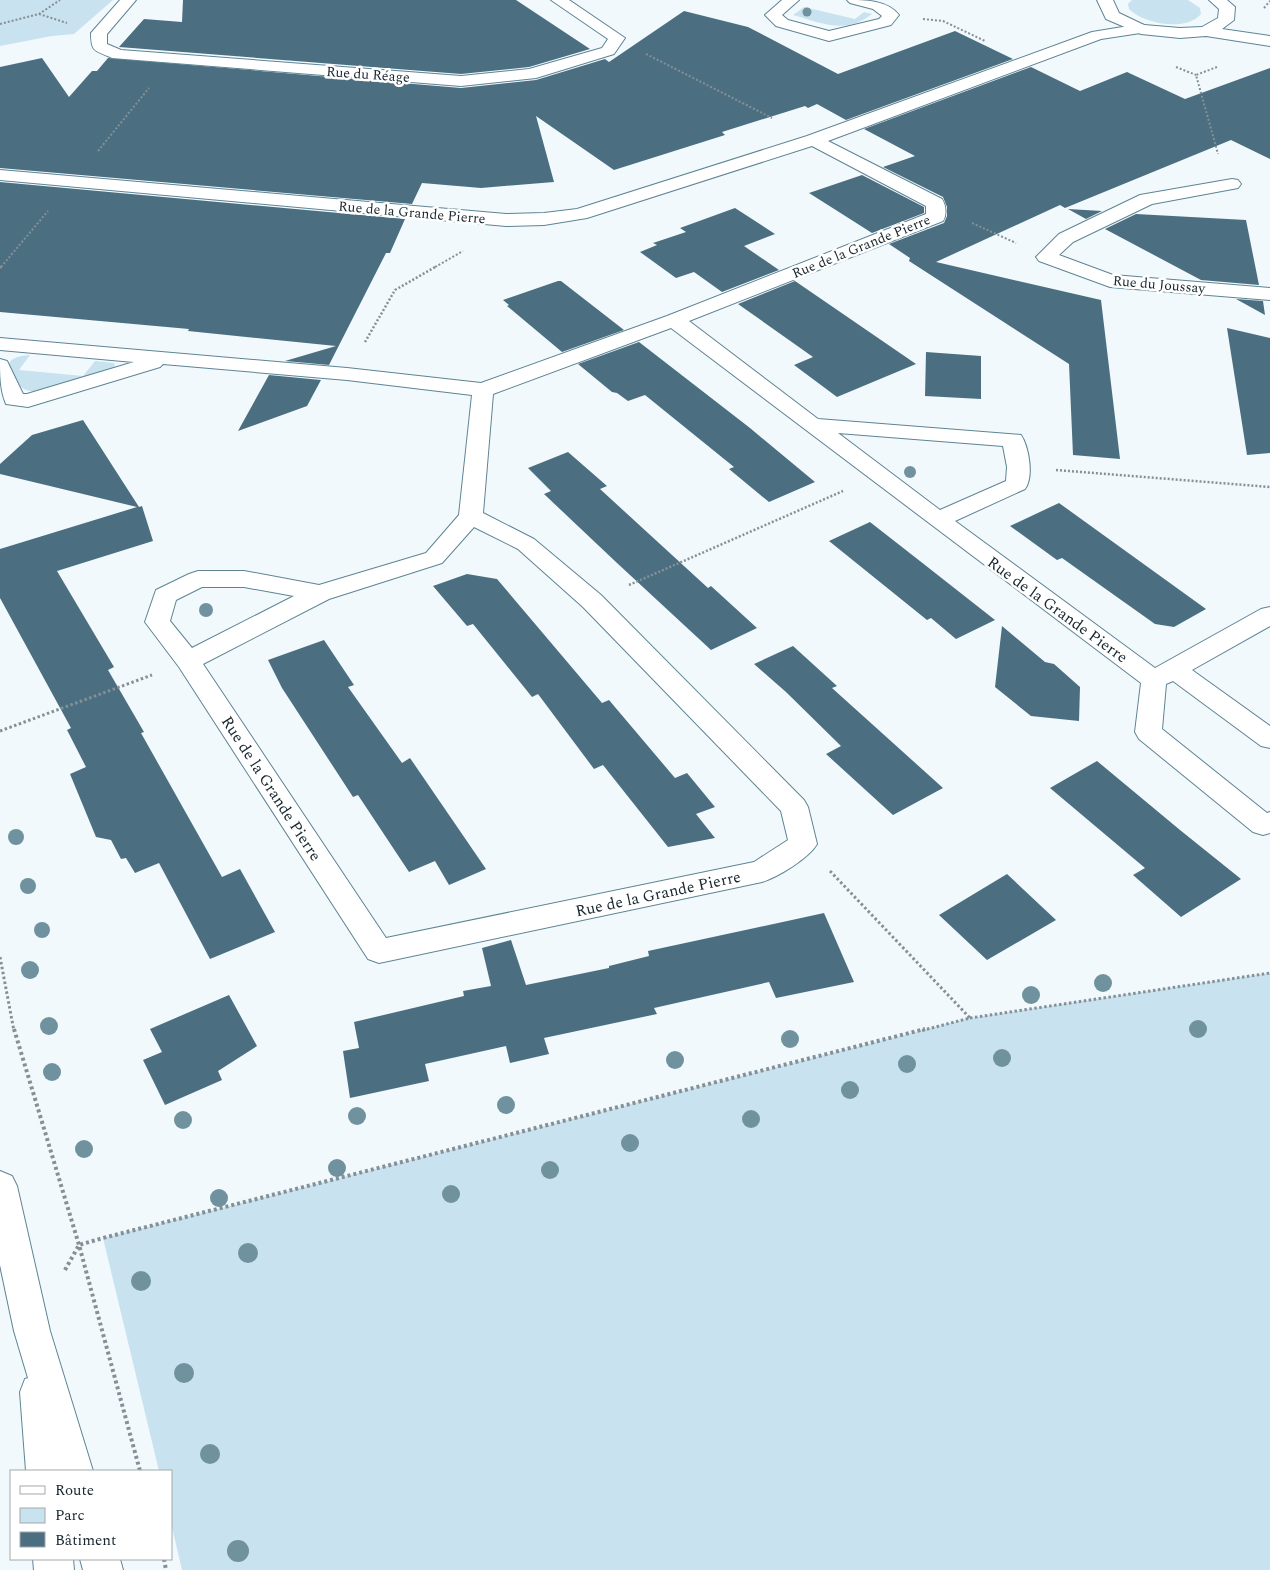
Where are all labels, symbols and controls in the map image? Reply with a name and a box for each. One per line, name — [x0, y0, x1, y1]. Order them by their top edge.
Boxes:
street label: Rue du Réage — [325, 61, 411, 88]
street label: Rue de la Grande Pierre — [338, 196, 487, 229]
street label: Rue de la Grande Pierre — [789, 209, 934, 284]
street label: Rue du Joussay — [1112, 270, 1207, 299]
street label: Rue de la Grande Pierre — [982, 551, 1133, 669]
street label: Rue de la Grande Pierre — [215, 711, 327, 866]
street label: Rue de la Grande Pierre — [573, 865, 743, 923]
legend — [10, 1470, 172, 1560]
text: Route — [55, 1479, 94, 1502]
text: Parc — [55, 1504, 85, 1527]
text: Bâtiment — [55, 1529, 116, 1552]

